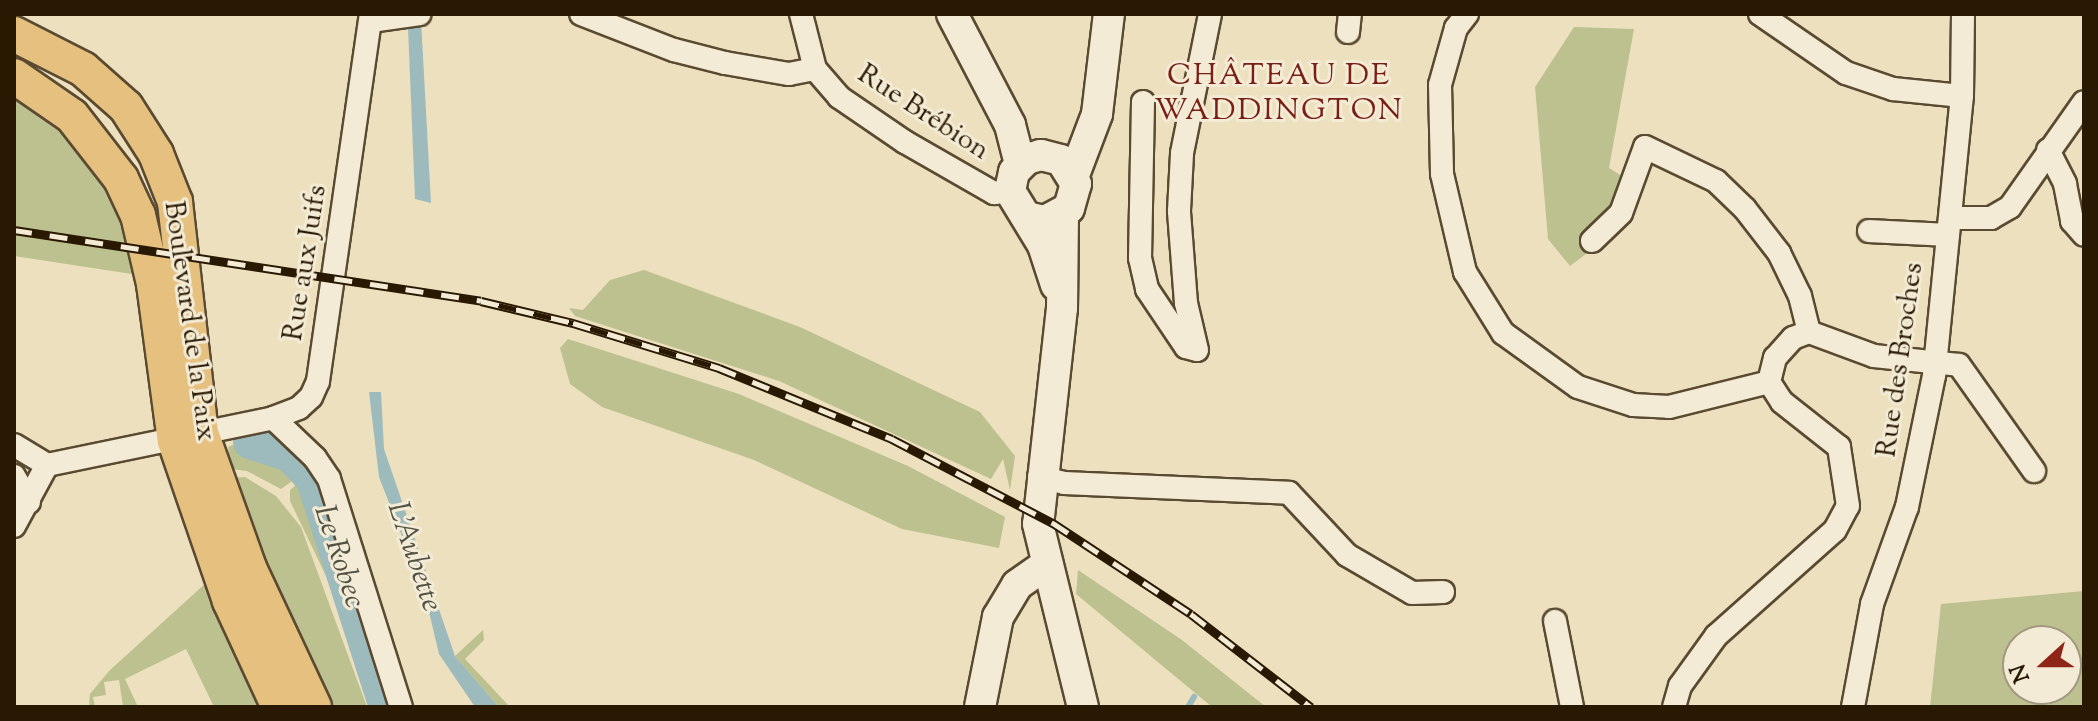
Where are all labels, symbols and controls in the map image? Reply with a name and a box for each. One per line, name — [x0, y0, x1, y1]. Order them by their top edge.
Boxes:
street label: Rue Brébion — [851, 58, 995, 168]
district label: CHÂTEAU DE WADDINGTON — [1154, 59, 1404, 130]
street label: Rue aux Juifs — [277, 183, 335, 343]
street label: Boulevard de la Paix — [156, 199, 222, 443]
street label: Rue des Broches — [1871, 261, 1931, 459]
water label: L'Aubette — [378, 498, 448, 616]
water label: Le Robec — [304, 501, 372, 613]
north arrow — [2002, 625, 2082, 705]
text: N — [2003, 659, 2040, 687]

